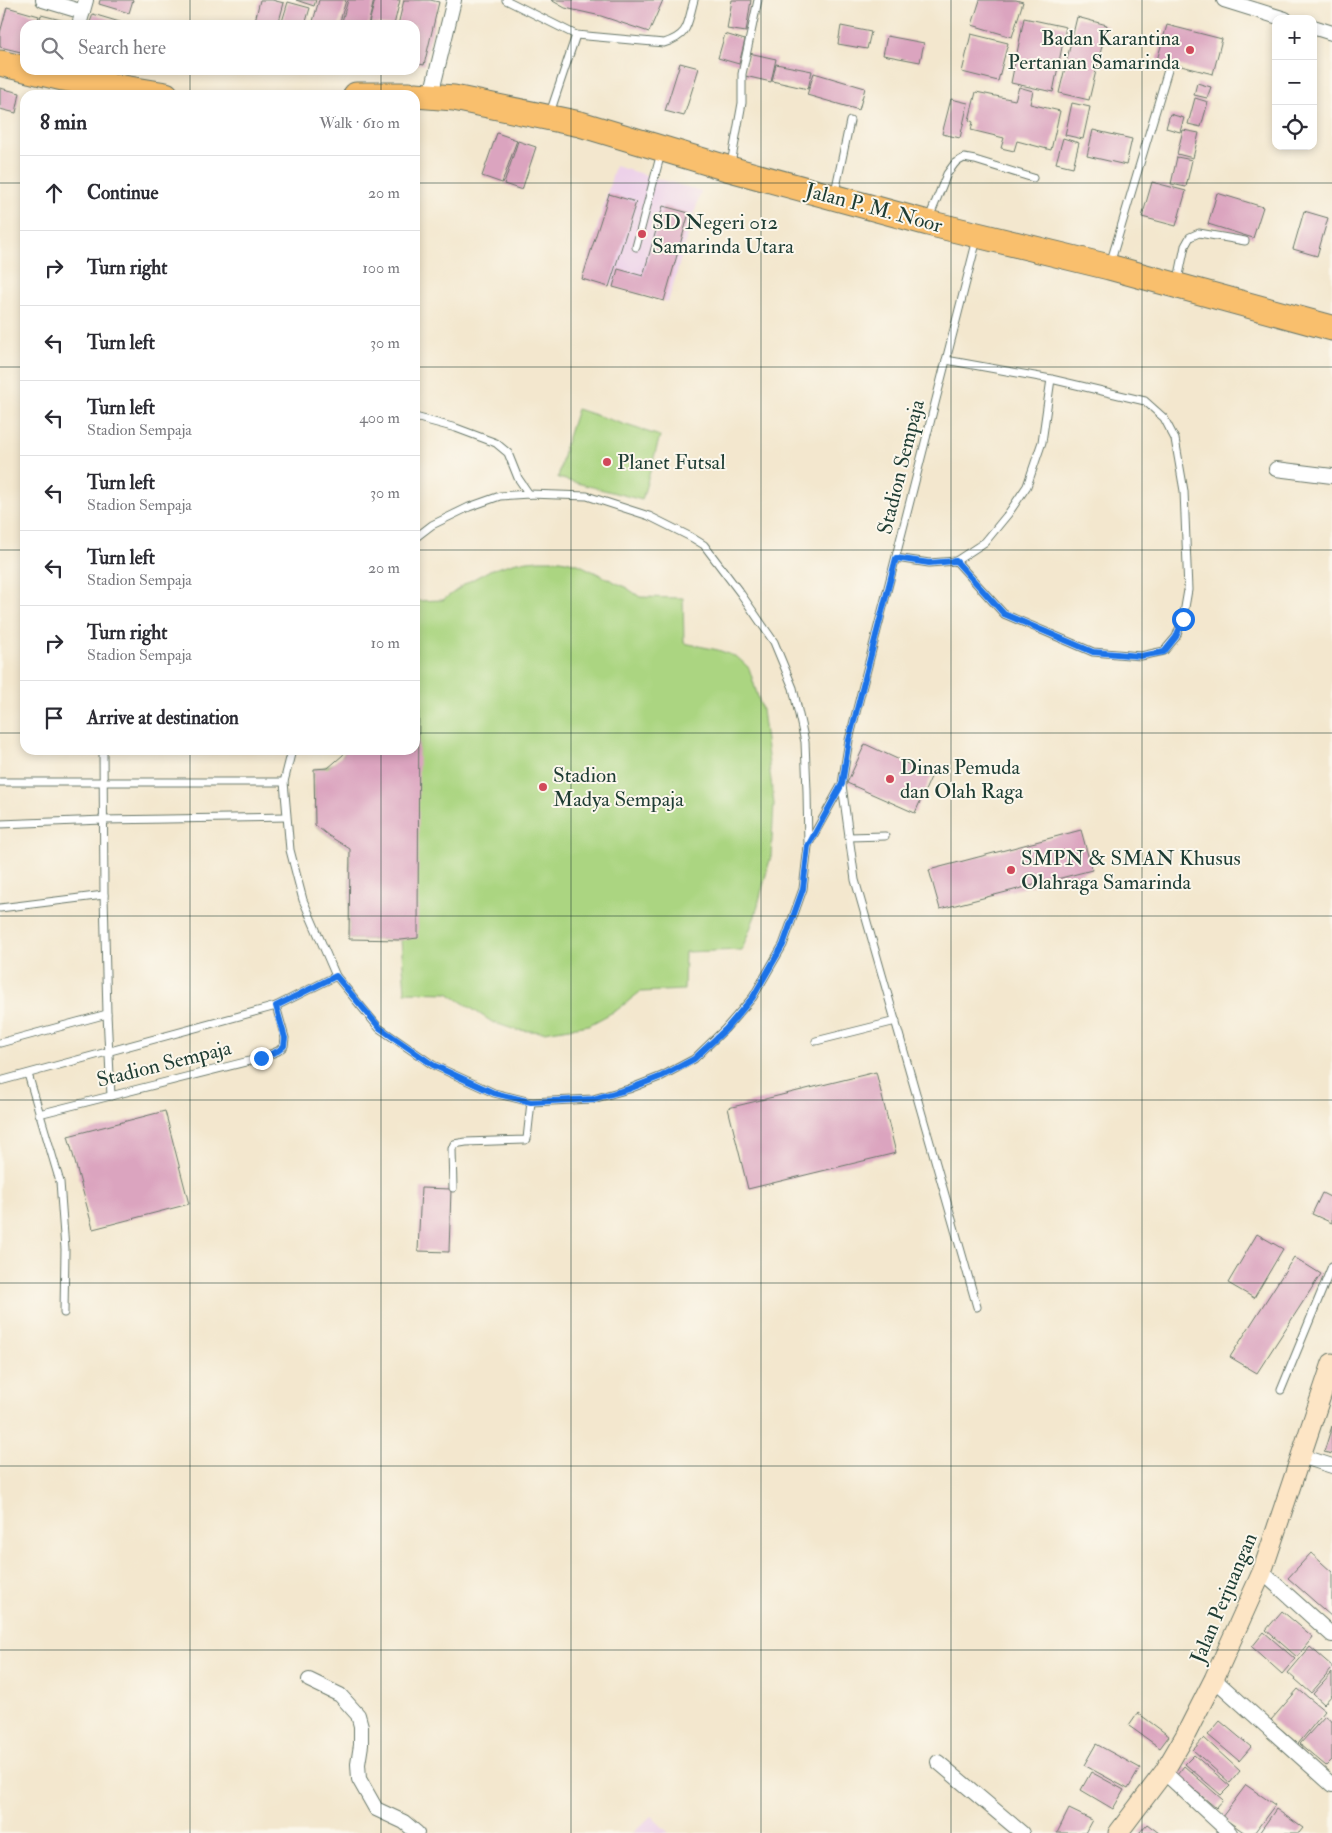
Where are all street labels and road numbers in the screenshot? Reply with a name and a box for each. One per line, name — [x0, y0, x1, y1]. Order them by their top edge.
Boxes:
street label: Jalan P. M. Noor — [802, 176, 946, 239]
street label: Stadion Sempaja — [871, 397, 931, 537]
street label: Stadion Sempaja — [94, 1034, 234, 1094]
street label: Jalan Perjuangan — [1184, 1528, 1264, 1668]

